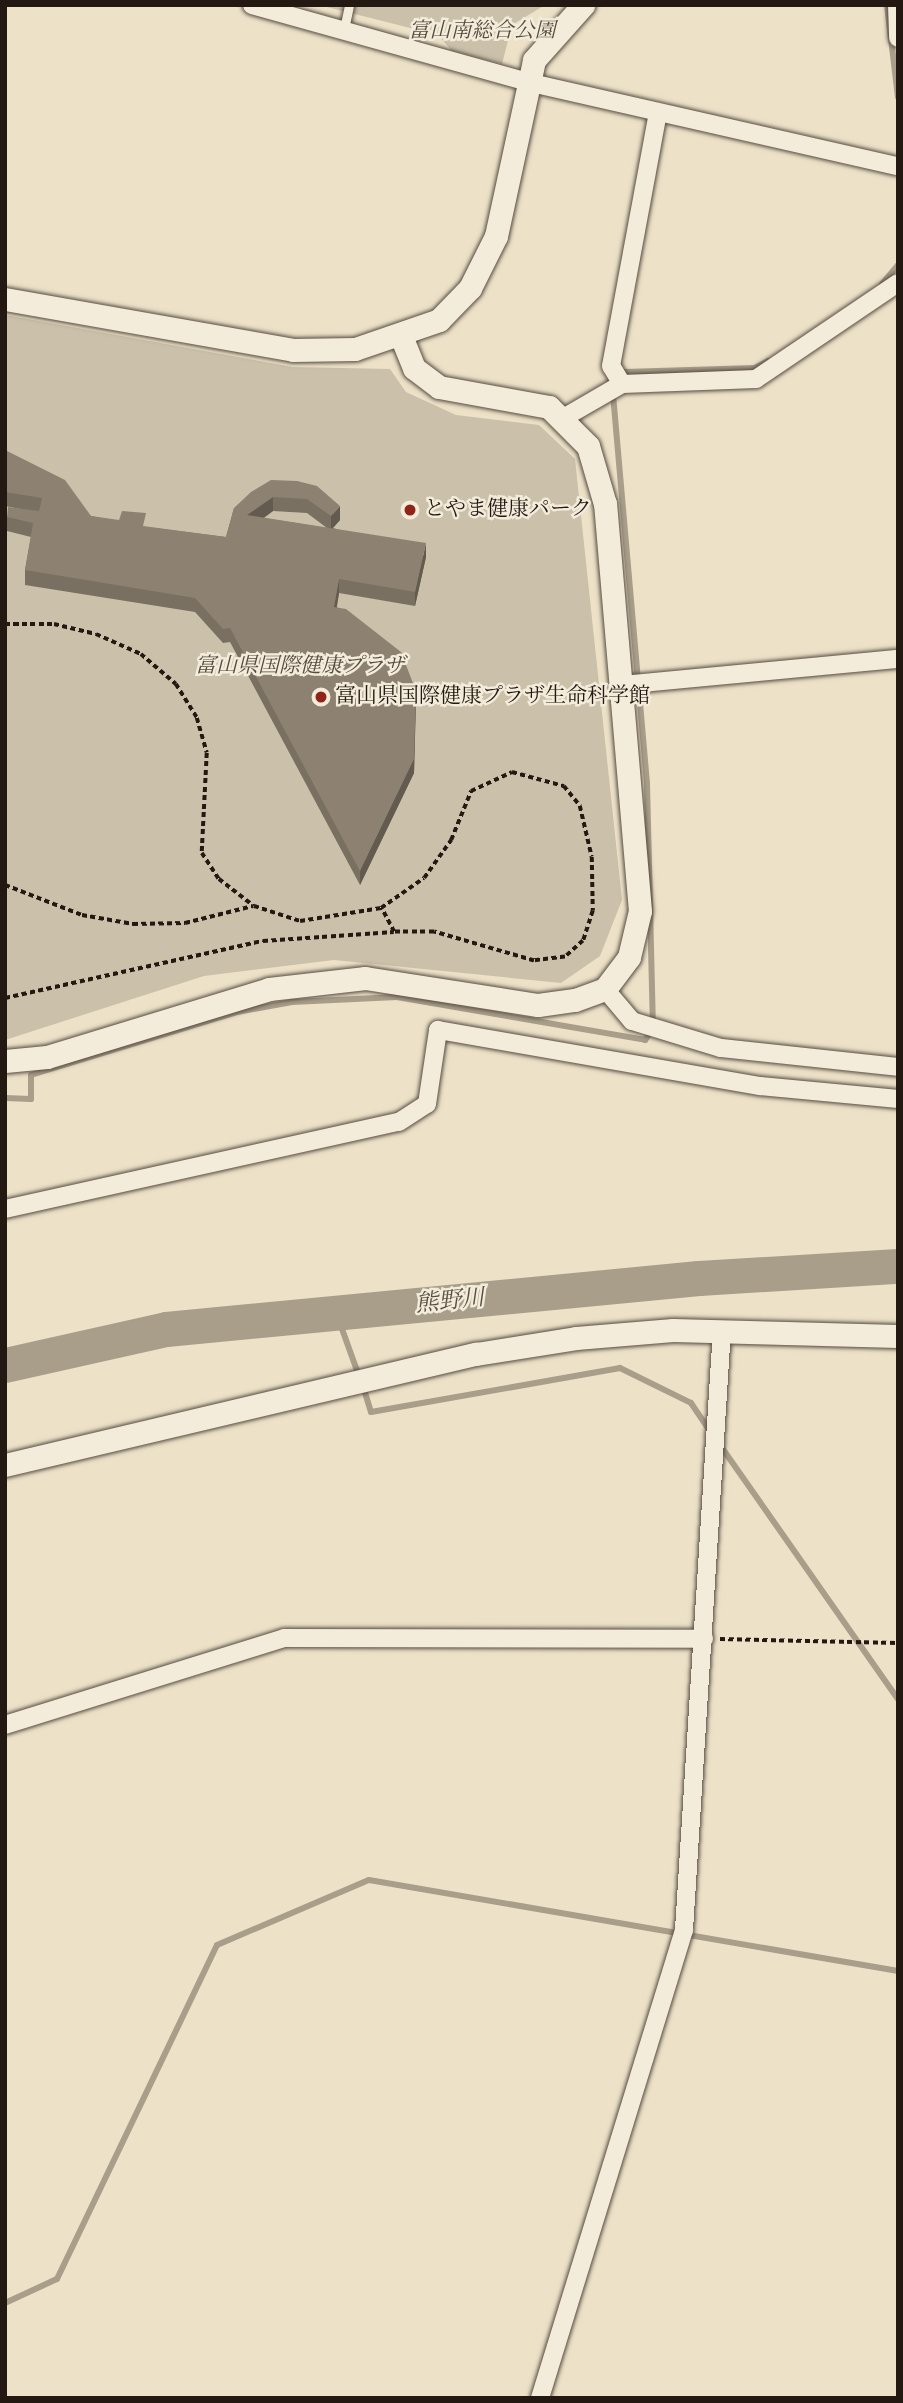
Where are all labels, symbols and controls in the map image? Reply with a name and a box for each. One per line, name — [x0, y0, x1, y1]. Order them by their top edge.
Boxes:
park label: 富山南総合公園 — [409, 19, 555, 45]
place label: とやま健康パーク — [424, 497, 592, 523]
marker: とやま健康パーク — [402, 502, 418, 518]
park label: 富山県国際健康プラザ — [195, 654, 405, 680]
place label: 富山県国際健康プラザ生命科学館 — [335, 684, 650, 710]
marker: 富山県国際健康プラザ生命科学館 — [313, 689, 329, 705]
water label: 熊野川 — [414, 1285, 486, 1319]

